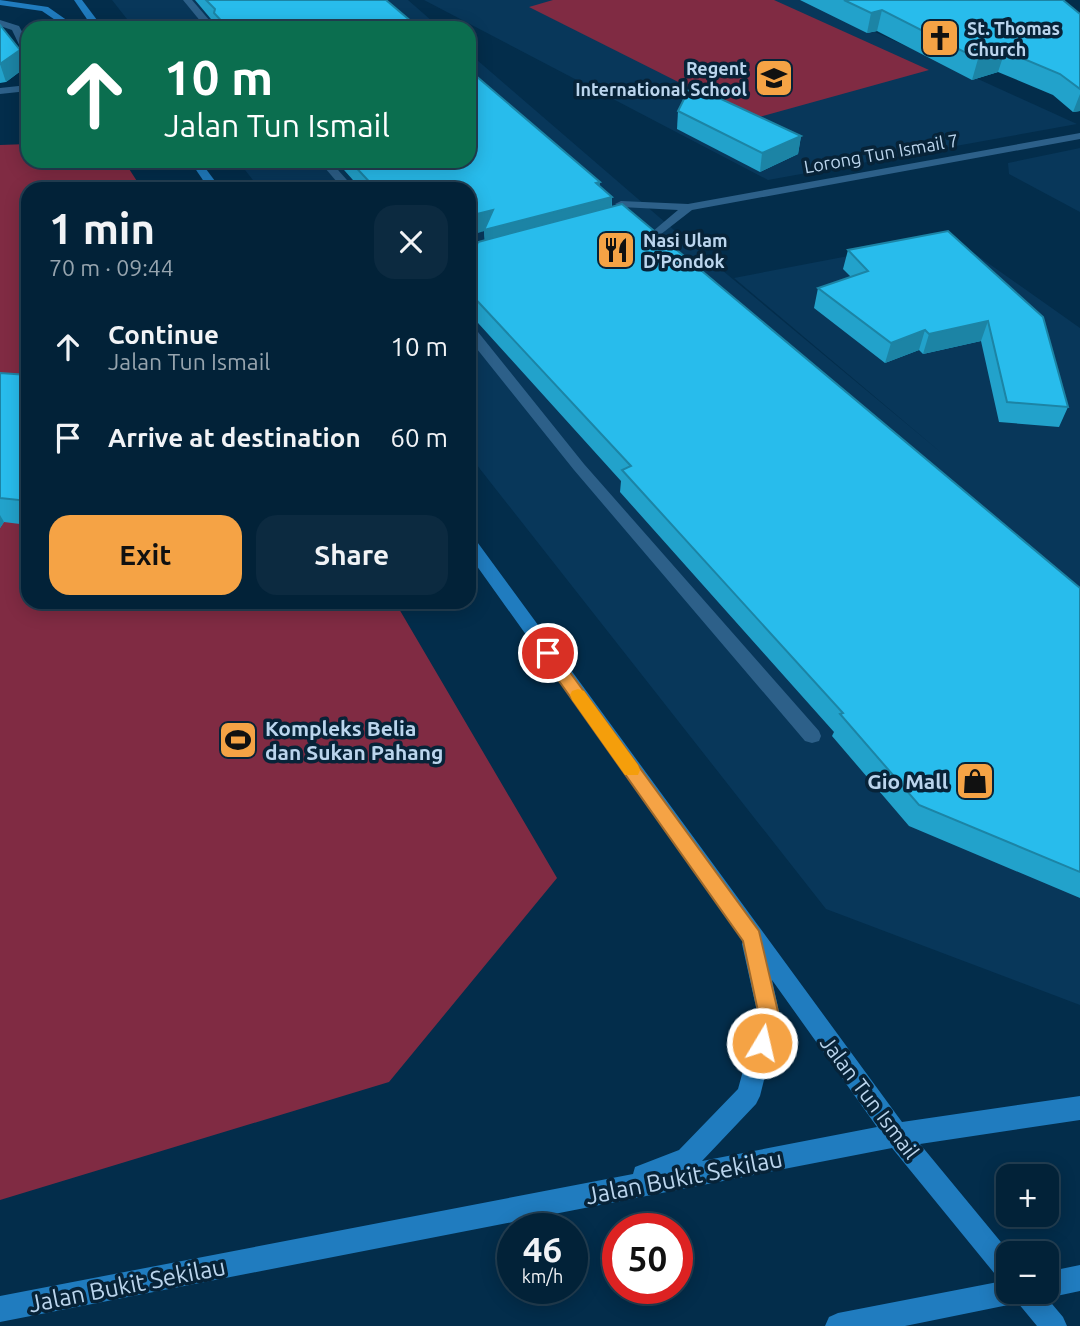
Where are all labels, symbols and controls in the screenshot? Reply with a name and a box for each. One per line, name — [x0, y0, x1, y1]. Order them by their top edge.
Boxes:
church icon: St. Thomas Church — [919, 17, 961, 59]
place label: St. Thomas Church — [967, 18, 1060, 59]
icon: ahead — [49, 49, 140, 140]
text: 10 m — [164, 49, 273, 104]
school or university icon: Regent International School — [753, 57, 795, 99]
place label: Regent International School — [575, 58, 748, 99]
text: Jalan Tun Ismail — [164, 107, 390, 143]
street label: Lorong Tun Ismail 7 — [802, 130, 960, 176]
text: 1 min — [49, 205, 155, 252]
button: close — [374, 205, 448, 279]
restaurant icon: Nasi Ulam D'Pondok — [595, 229, 637, 271]
place label: Nasi Ulam D'Pondok — [643, 230, 728, 271]
text: 70 m · 09:44 — [49, 255, 174, 280]
text: Continue — [108, 320, 219, 349]
icon: ahead — [49, 328, 87, 366]
text: 10 m — [390, 332, 448, 361]
text: Jalan Tun Ismail — [108, 349, 270, 374]
icon: arrive — [49, 419, 87, 457]
text: Arrive at destination — [108, 423, 361, 452]
text: 60 m — [390, 423, 448, 452]
button: Exit — [49, 515, 242, 595]
button: Share — [256, 515, 448, 595]
pin — [518, 623, 578, 683]
icon: arrive — [529, 634, 567, 672]
place label: Kompleks Belia dan Sukan Pahang — [265, 716, 443, 764]
sports icon: Kompleks Belia dan Sukan Pahang — [217, 719, 259, 761]
shop icon: Gio Mall — [954, 760, 996, 802]
place label: Gio Mall — [867, 769, 948, 793]
position arrow — [725, 1006, 799, 1080]
street label: Jalan Tun Ismail — [816, 1031, 924, 1163]
street label: Jalan Bukit Sekilau — [583, 1145, 785, 1209]
map controls — [996, 1164, 1059, 1304]
button: + — [996, 1164, 1059, 1227]
speed limit sign: 50 — [602, 1213, 693, 1304]
text: 46 — [523, 1229, 562, 1269]
button: − — [996, 1241, 1059, 1304]
street label: Jalan Bukit Sekilau — [26, 1253, 228, 1317]
text: km/h — [522, 1266, 563, 1286]

